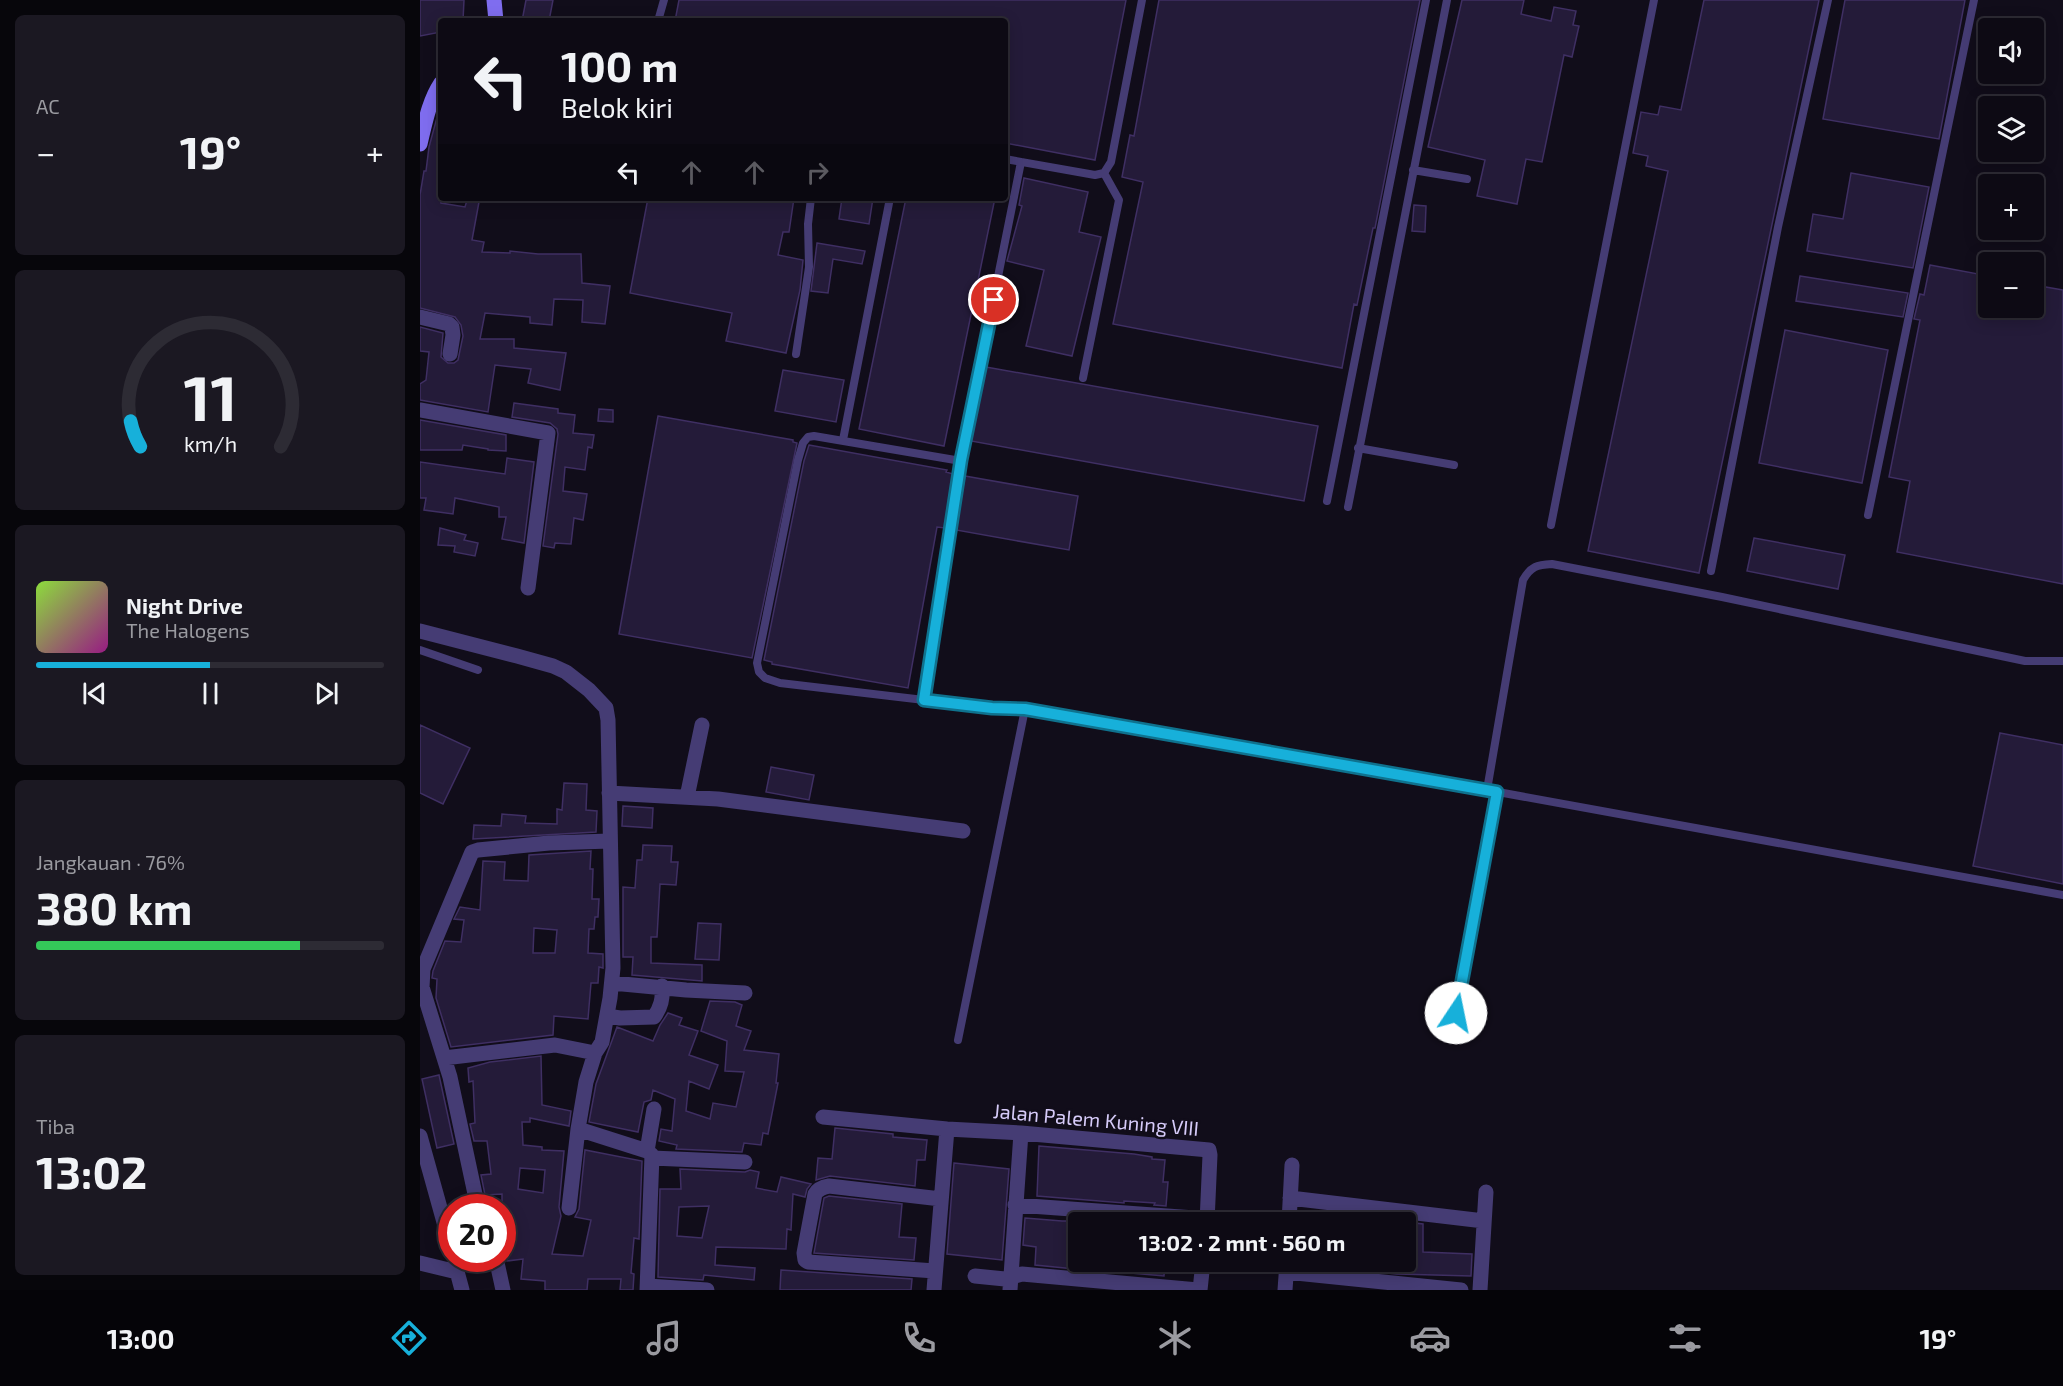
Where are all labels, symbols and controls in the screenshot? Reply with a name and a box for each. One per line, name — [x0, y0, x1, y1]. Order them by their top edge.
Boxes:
map controls — [1978, 18, 2044, 318]
button: sound — [1978, 18, 2044, 84]
text: 100 m — [561, 40, 678, 90]
icon: left — [462, 42, 540, 120]
text: Belok kiri — [561, 91, 673, 123]
text: AC — [36, 94, 60, 118]
button: layers — [1978, 96, 2044, 162]
text: 19° — [180, 124, 241, 178]
text: − — [36, 132, 55, 172]
text: + — [366, 132, 384, 172]
icon: left — [612, 156, 645, 189]
icon: ahead — [675, 156, 708, 189]
icon: ahead — [738, 156, 771, 189]
icon: right — [801, 156, 834, 189]
button: + — [1978, 174, 2044, 240]
button: − — [1978, 252, 2044, 318]
pin — [968, 274, 1019, 325]
icon: arrive — [977, 283, 1010, 316]
text: 11 — [183, 359, 237, 434]
text: km/h — [183, 431, 237, 456]
text: Night Drive — [126, 592, 243, 618]
text: The Halogens — [126, 618, 250, 642]
icon: previous — [78, 677, 111, 710]
icon: pause — [194, 677, 227, 710]
icon: next — [310, 677, 343, 710]
text: Jangkauan · 76% — [36, 850, 185, 874]
text: 380 km — [36, 880, 192, 934]
position arrow — [1424, 981, 1488, 1045]
street label: Jalan Palem Kuning VIII — [992, 1098, 1200, 1140]
text: Tiba — [36, 1114, 75, 1138]
text: 13:02 — [36, 1144, 147, 1198]
speed limit sign: 20 — [438, 1194, 516, 1272]
text: 13:02 · 2 mnt · 560 m — [1139, 1229, 1345, 1255]
icon: directions — [388, 1317, 430, 1359]
icon: music — [643, 1317, 685, 1359]
icon: phone — [898, 1317, 940, 1359]
icon: climate — [1154, 1317, 1196, 1359]
icon: car — [1409, 1317, 1451, 1359]
icon: filters — [1664, 1317, 1706, 1359]
text: 13:00 — [107, 1322, 175, 1354]
text: 19° — [1919, 1322, 1956, 1354]

